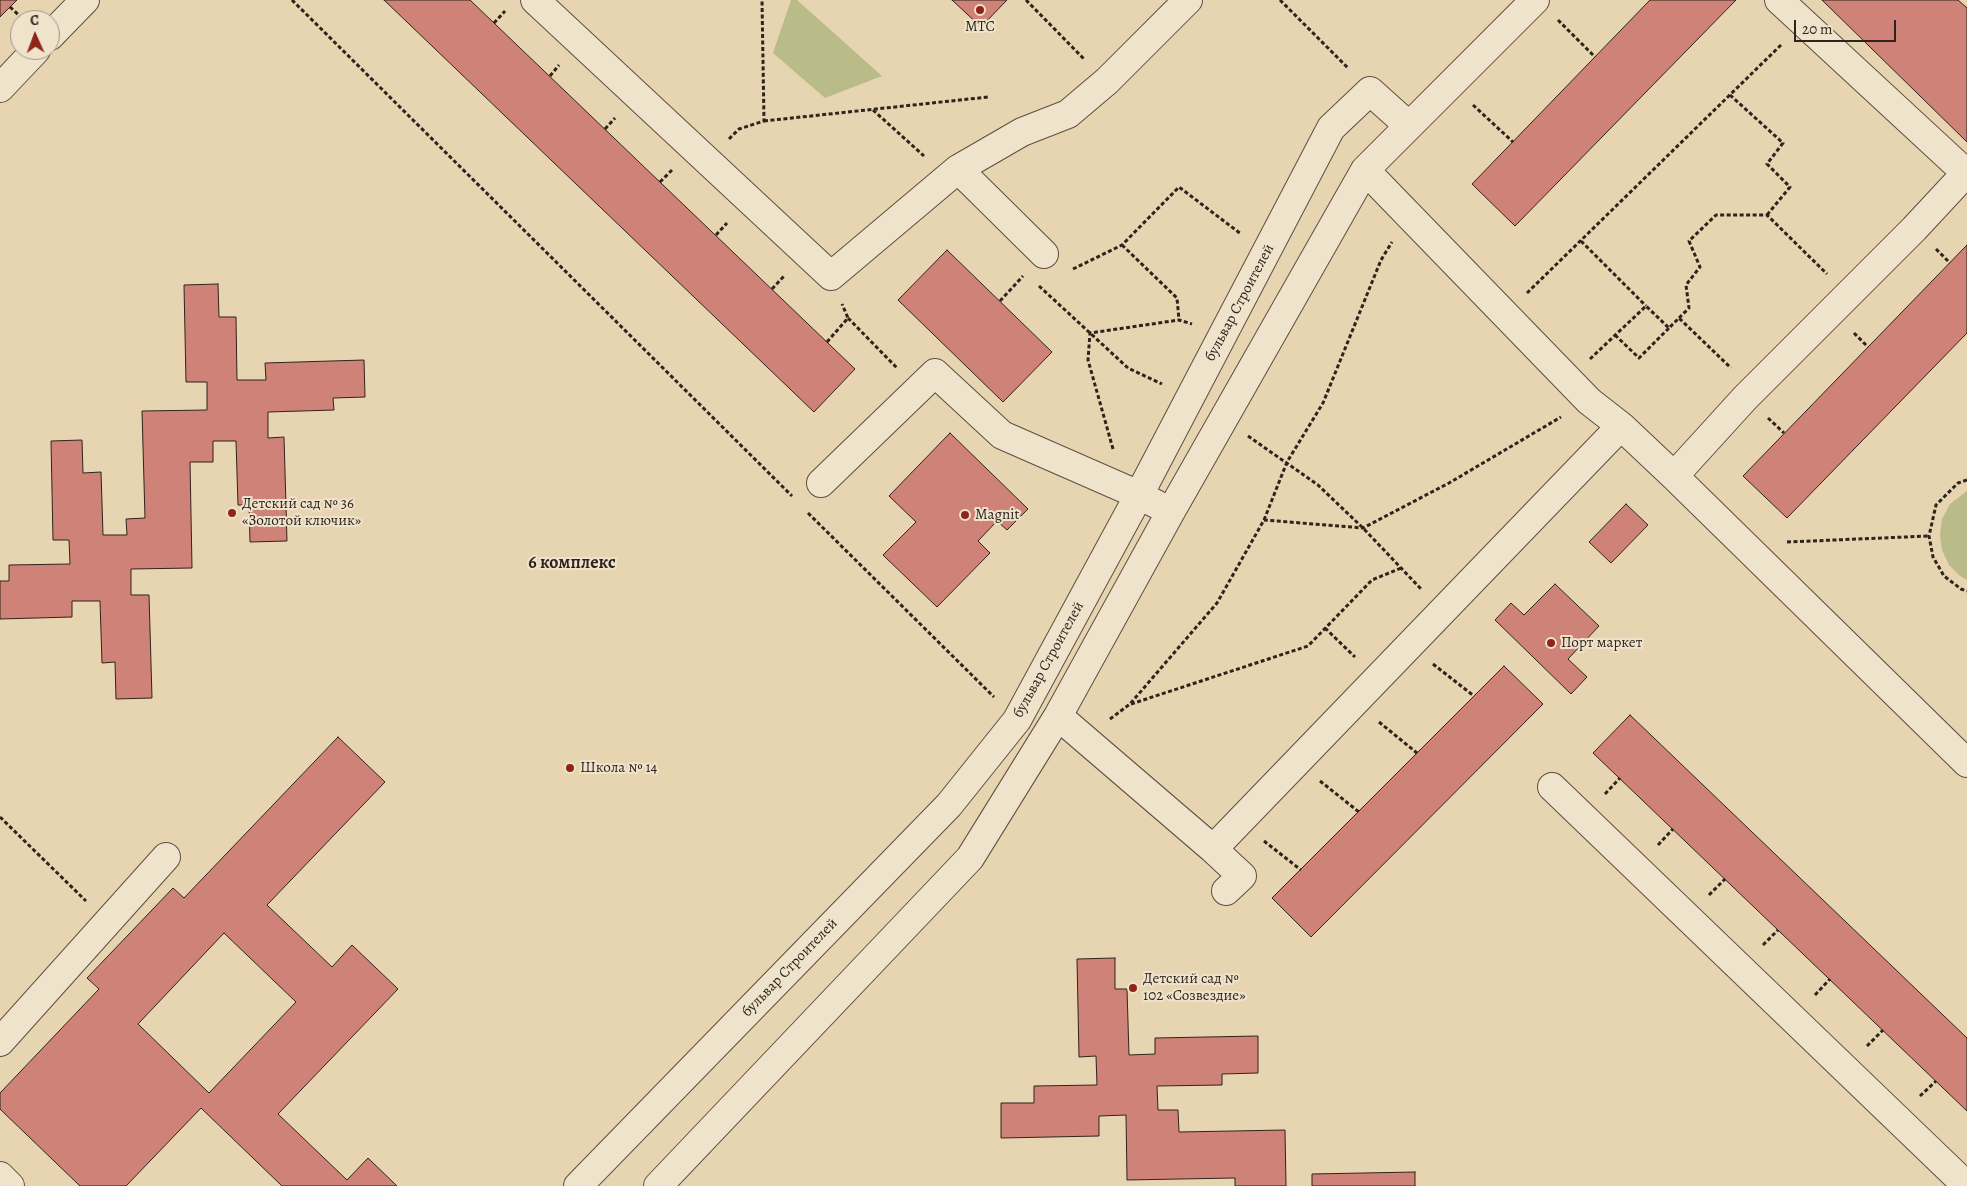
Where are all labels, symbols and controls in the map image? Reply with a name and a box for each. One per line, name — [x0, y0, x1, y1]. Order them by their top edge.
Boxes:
marker: МТС — [974, 4, 986, 16]
north arrow — [10, 10, 60, 60]
scale bar — [1797, 10, 1900, 42]
text: С — [30, 11, 39, 30]
place label: МТС — [965, 18, 995, 36]
text: 20 m — [1802, 19, 1833, 39]
street label: бульвар Строителей — [1201, 241, 1279, 365]
place label: Детский сад № 36 «Золотой ключик» — [242, 495, 361, 530]
place label: Magnit — [975, 506, 1019, 524]
marker: Детский сад № 36 «Золотой ключик» — [226, 507, 238, 519]
marker: Magnit — [959, 509, 971, 521]
district label: 6 комплекс — [528, 553, 616, 575]
street label: бульвар Строителей — [1010, 599, 1088, 721]
place label: Порт маркет — [1561, 634, 1642, 652]
marker: Порт маркет — [1545, 637, 1557, 649]
place label: Школа № 14 — [580, 759, 657, 777]
marker: Школа № 14 — [564, 762, 576, 774]
street label: бульвар Строителей — [738, 915, 842, 1021]
place label: Детский сад № 102 «Созвездие» — [1143, 970, 1246, 1005]
marker: Детский сад № 102 «Созвездие» — [1127, 982, 1139, 994]

